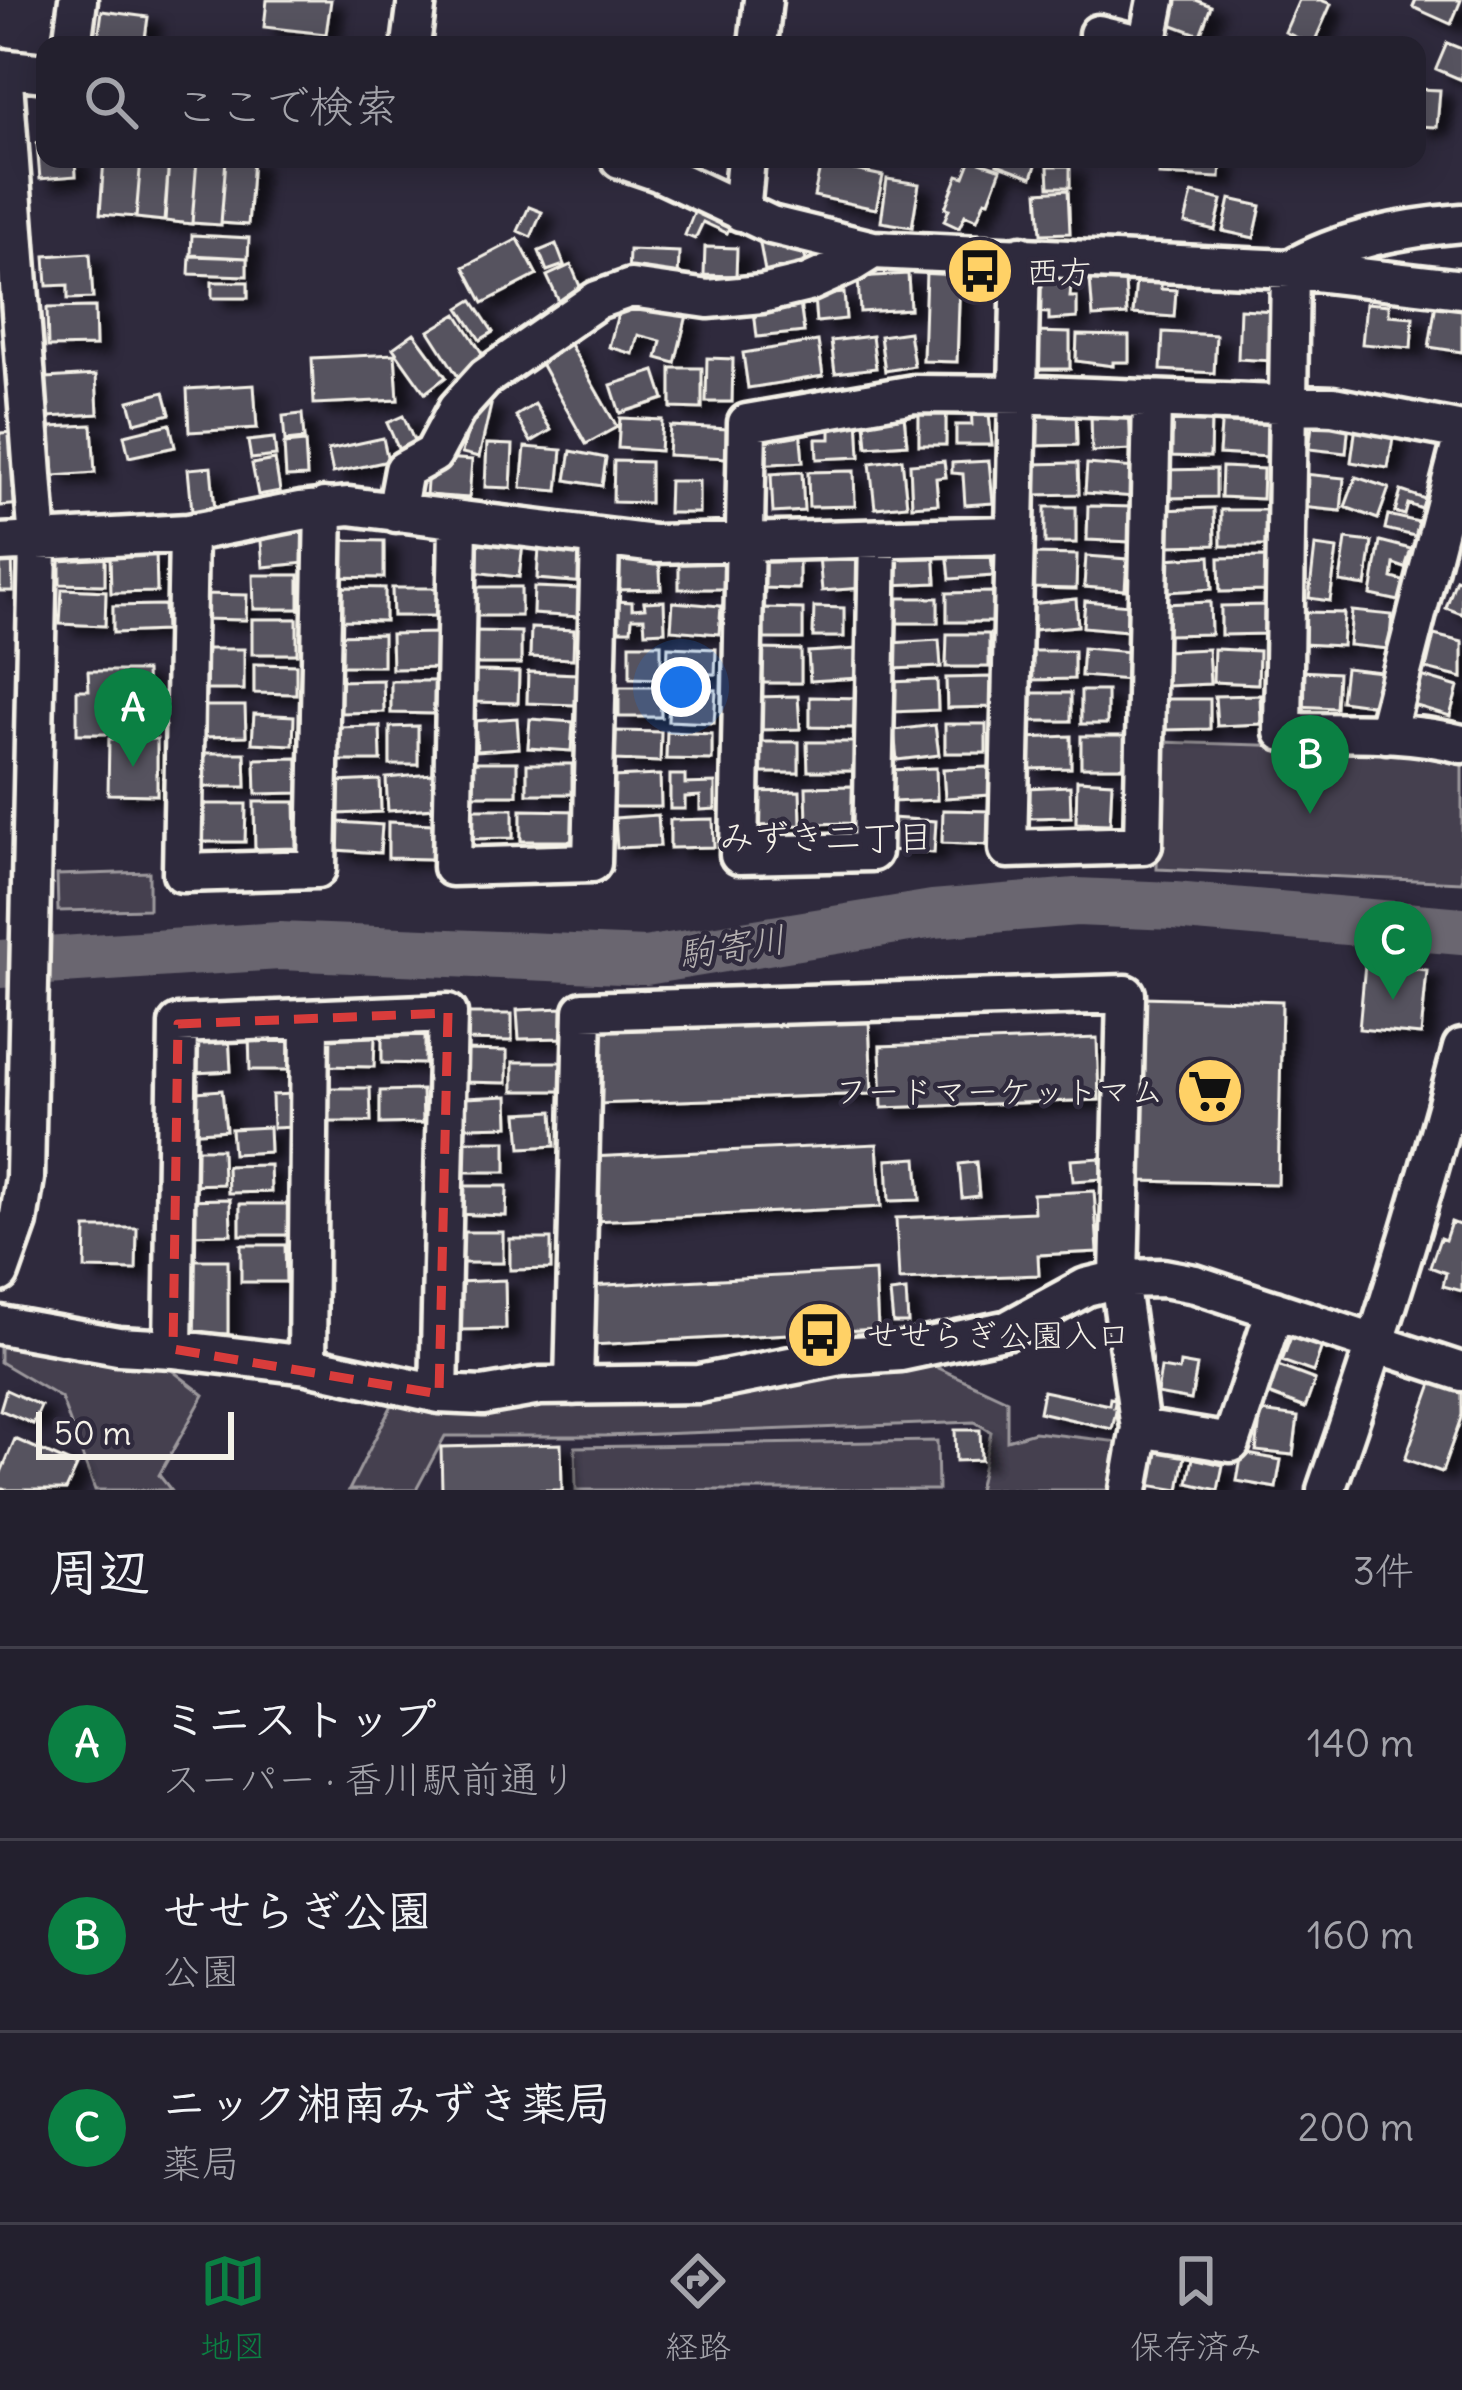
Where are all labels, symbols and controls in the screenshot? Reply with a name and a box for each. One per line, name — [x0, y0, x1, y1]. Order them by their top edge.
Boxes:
search box — [36, 36, 1426, 168]
icon: search — [78, 69, 144, 135]
text: ここで検索 — [174, 78, 399, 134]
bus stop icon: 西方 — [945, 236, 1015, 306]
place label: 西方 — [1026, 250, 1092, 292]
your location — [651, 657, 711, 717]
pin: A — [94, 668, 172, 767]
pin: B — [1271, 715, 1349, 814]
district label: みずき二丁目 — [719, 815, 933, 860]
pin: C — [1354, 901, 1432, 1000]
water label: 駒寄川 — [675, 916, 789, 978]
supermarket icon: フードマーケットマム — [1175, 1056, 1245, 1126]
place label: フードマーケットマム — [835, 1070, 1164, 1112]
bus stop icon: せせらぎ公園入口 — [785, 1300, 855, 1370]
place label: せせらぎ公園入口 — [866, 1314, 1130, 1356]
scale bar — [36, 1406, 234, 1459]
text: 50 m — [54, 1412, 131, 1454]
text: 周辺 — [48, 1540, 150, 1604]
text: 3件 — [1353, 1547, 1414, 1596]
text: ミニストップ — [162, 1691, 437, 1747]
text: A — [74, 1719, 100, 1768]
text: 140 m — [1307, 1719, 1414, 1768]
text: スーパー · 香川駅前通り — [162, 1755, 578, 1804]
text: せせらぎ公園 — [162, 1883, 432, 1939]
text: B — [74, 1911, 100, 1960]
text: 160 m — [1307, 1911, 1414, 1960]
text: 公園 — [162, 1947, 240, 1996]
text: ニック湘南みずき薬局 — [162, 2075, 611, 2131]
text: C — [74, 2103, 100, 2152]
text: 200 m — [1298, 2103, 1414, 2152]
text: 薬局 — [162, 2139, 240, 2188]
tab: 地図 — [200, 2248, 266, 2368]
tab: 経路 — [665, 2248, 731, 2368]
tab: 保存済み — [1130, 2248, 1262, 2368]

